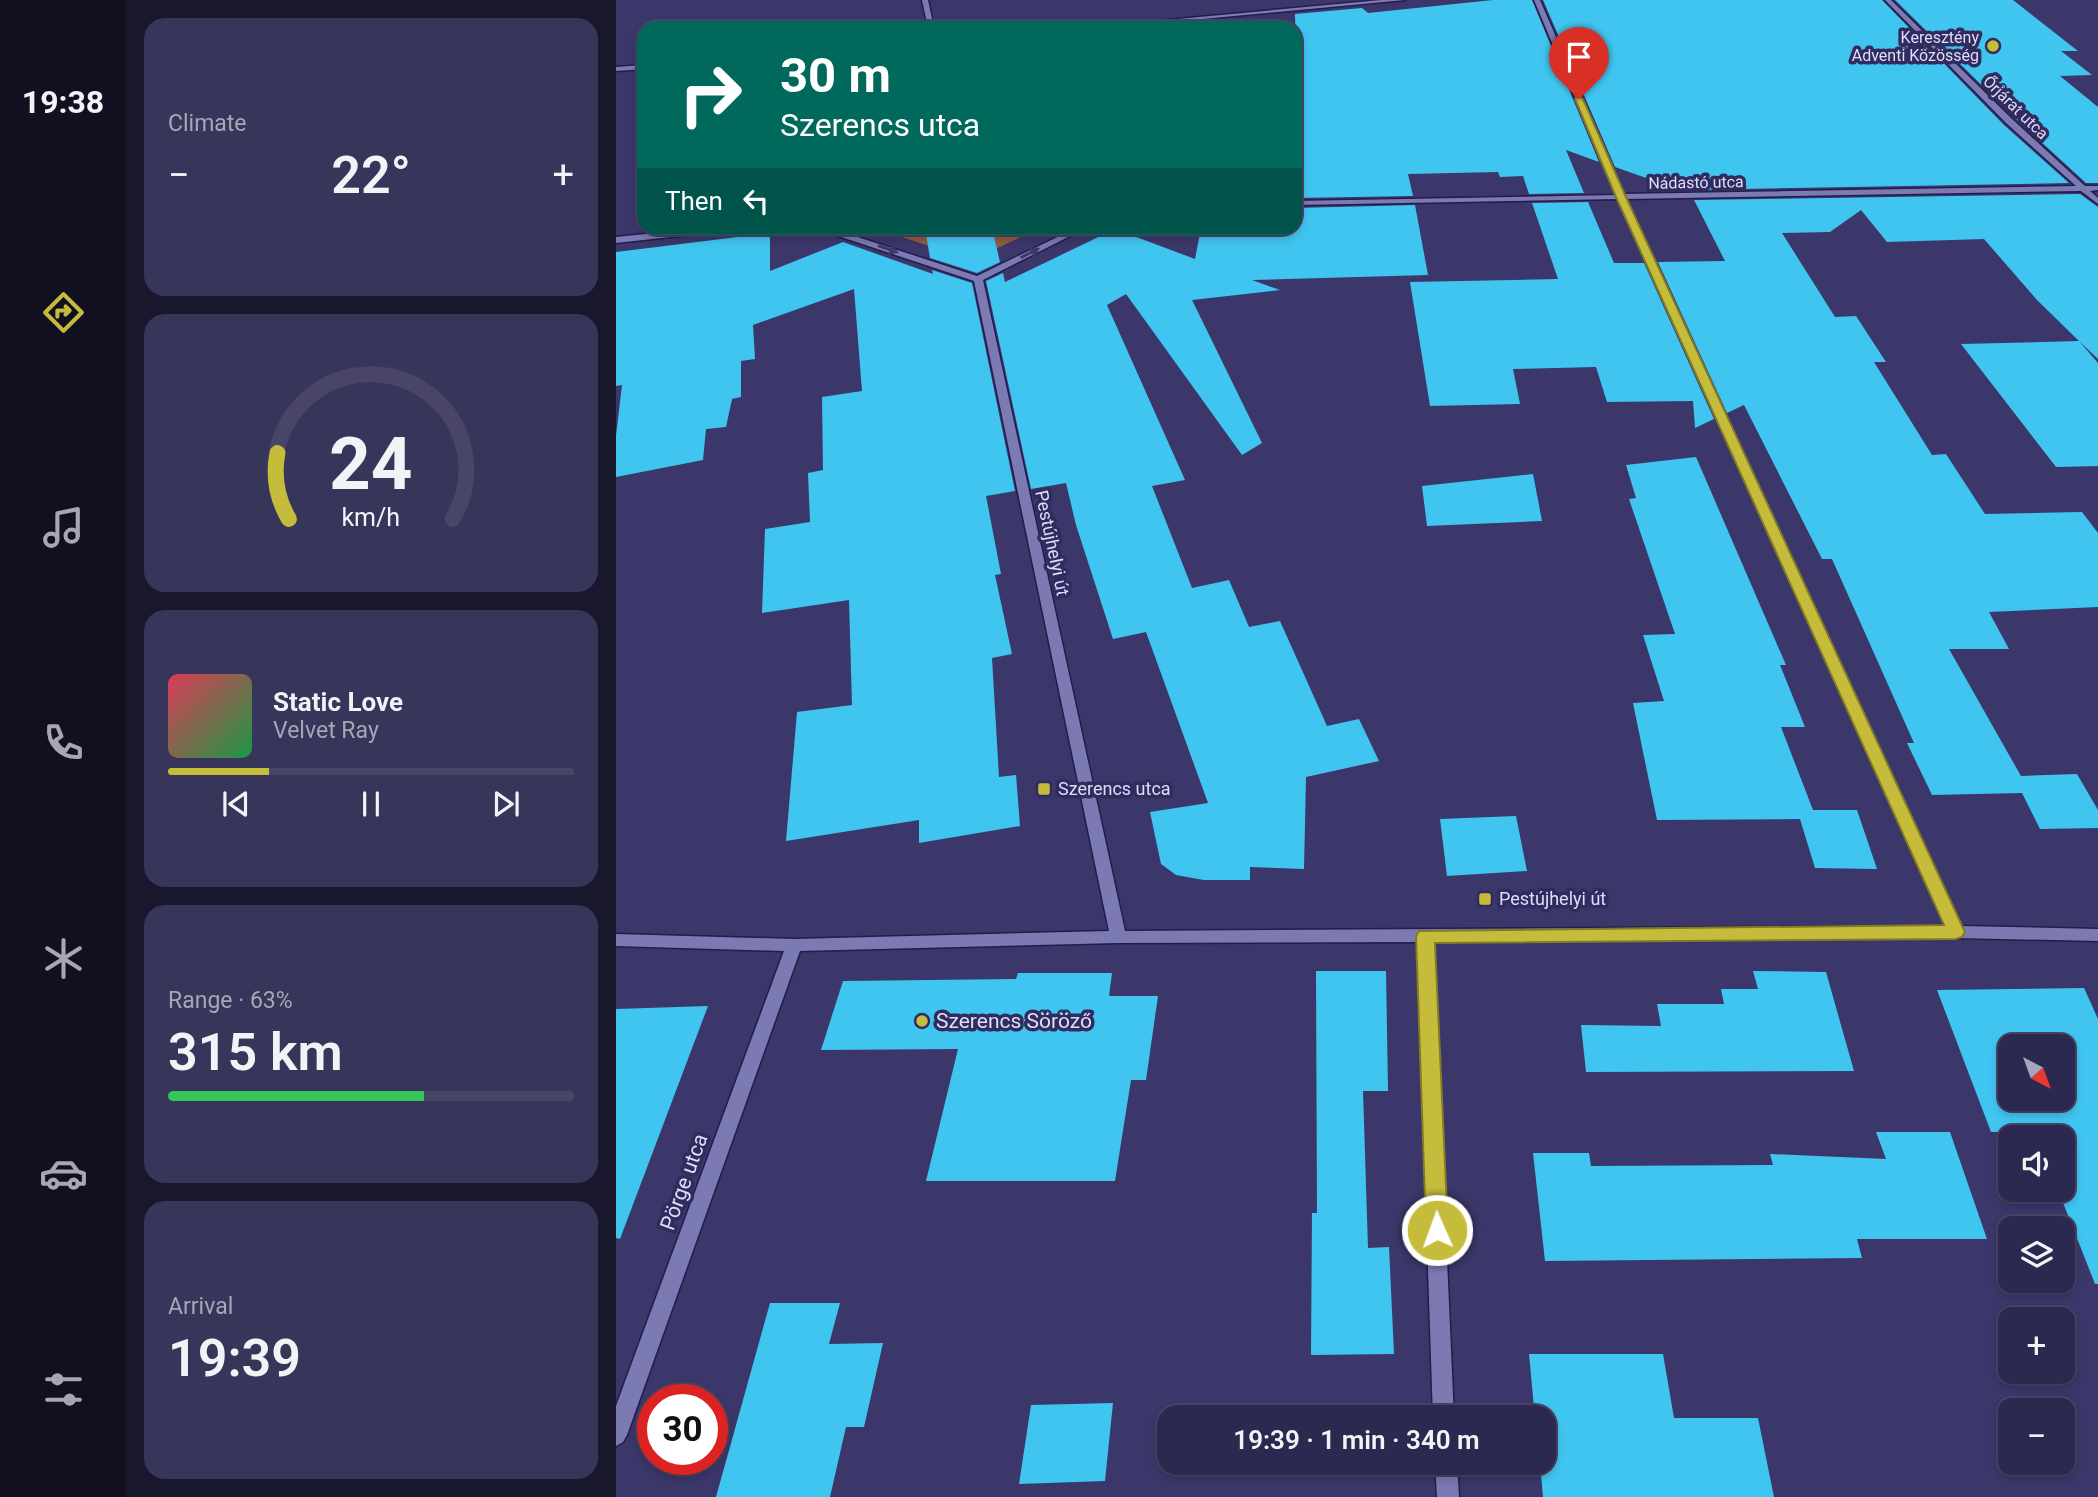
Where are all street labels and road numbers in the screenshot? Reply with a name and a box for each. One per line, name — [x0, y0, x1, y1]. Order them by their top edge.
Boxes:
street label: Őrjárat utca — [1979, 71, 2053, 143]
street label: Nádastó utca — [1648, 172, 1744, 193]
street label: Pestújhelyi út — [1031, 488, 1074, 598]
street label: Pörge utca — [655, 1130, 713, 1234]

